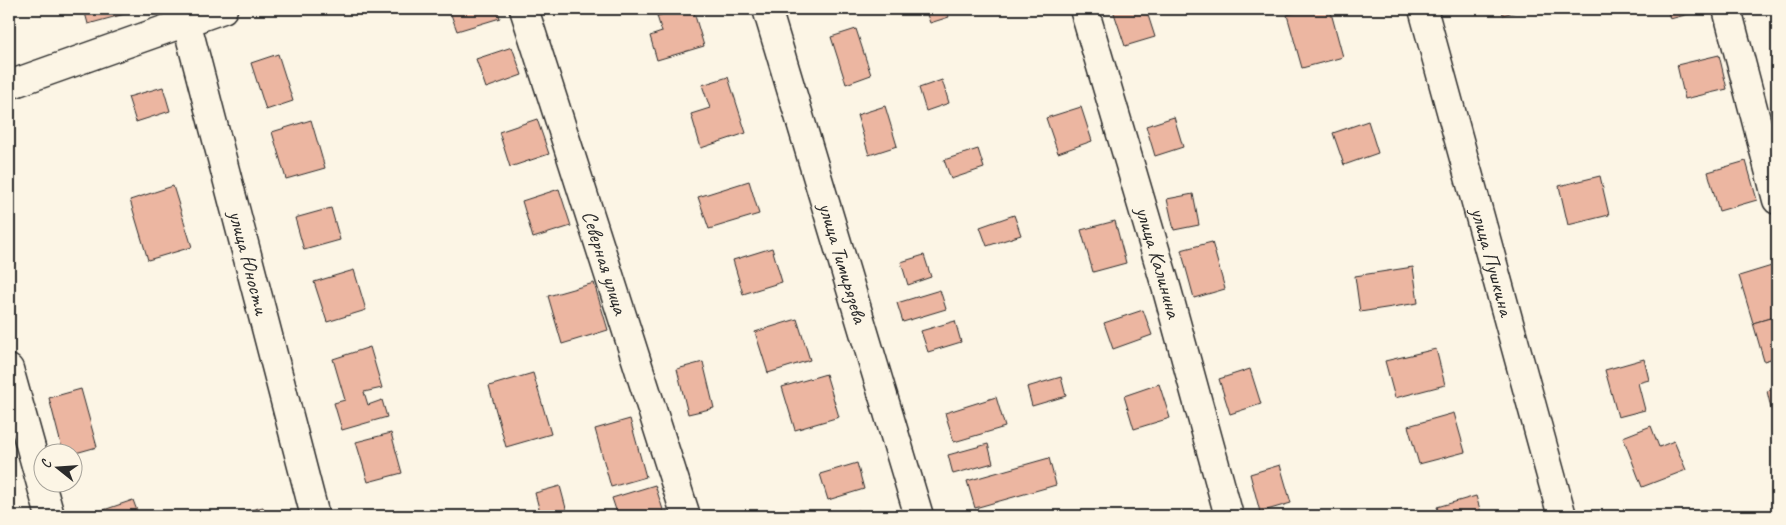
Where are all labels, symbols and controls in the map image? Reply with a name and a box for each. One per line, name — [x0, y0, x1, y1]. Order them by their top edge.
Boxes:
street label: улица Тимирязева — [812, 198, 874, 328]
street label: улица Калинина — [1129, 202, 1188, 323]
street label: улица Пушкина — [1465, 203, 1520, 321]
street label: улица Юности — [223, 206, 275, 319]
street label: Северная улица — [576, 207, 634, 319]
north arrow — [32, 442, 82, 492]
text: С — [37, 457, 56, 470]

